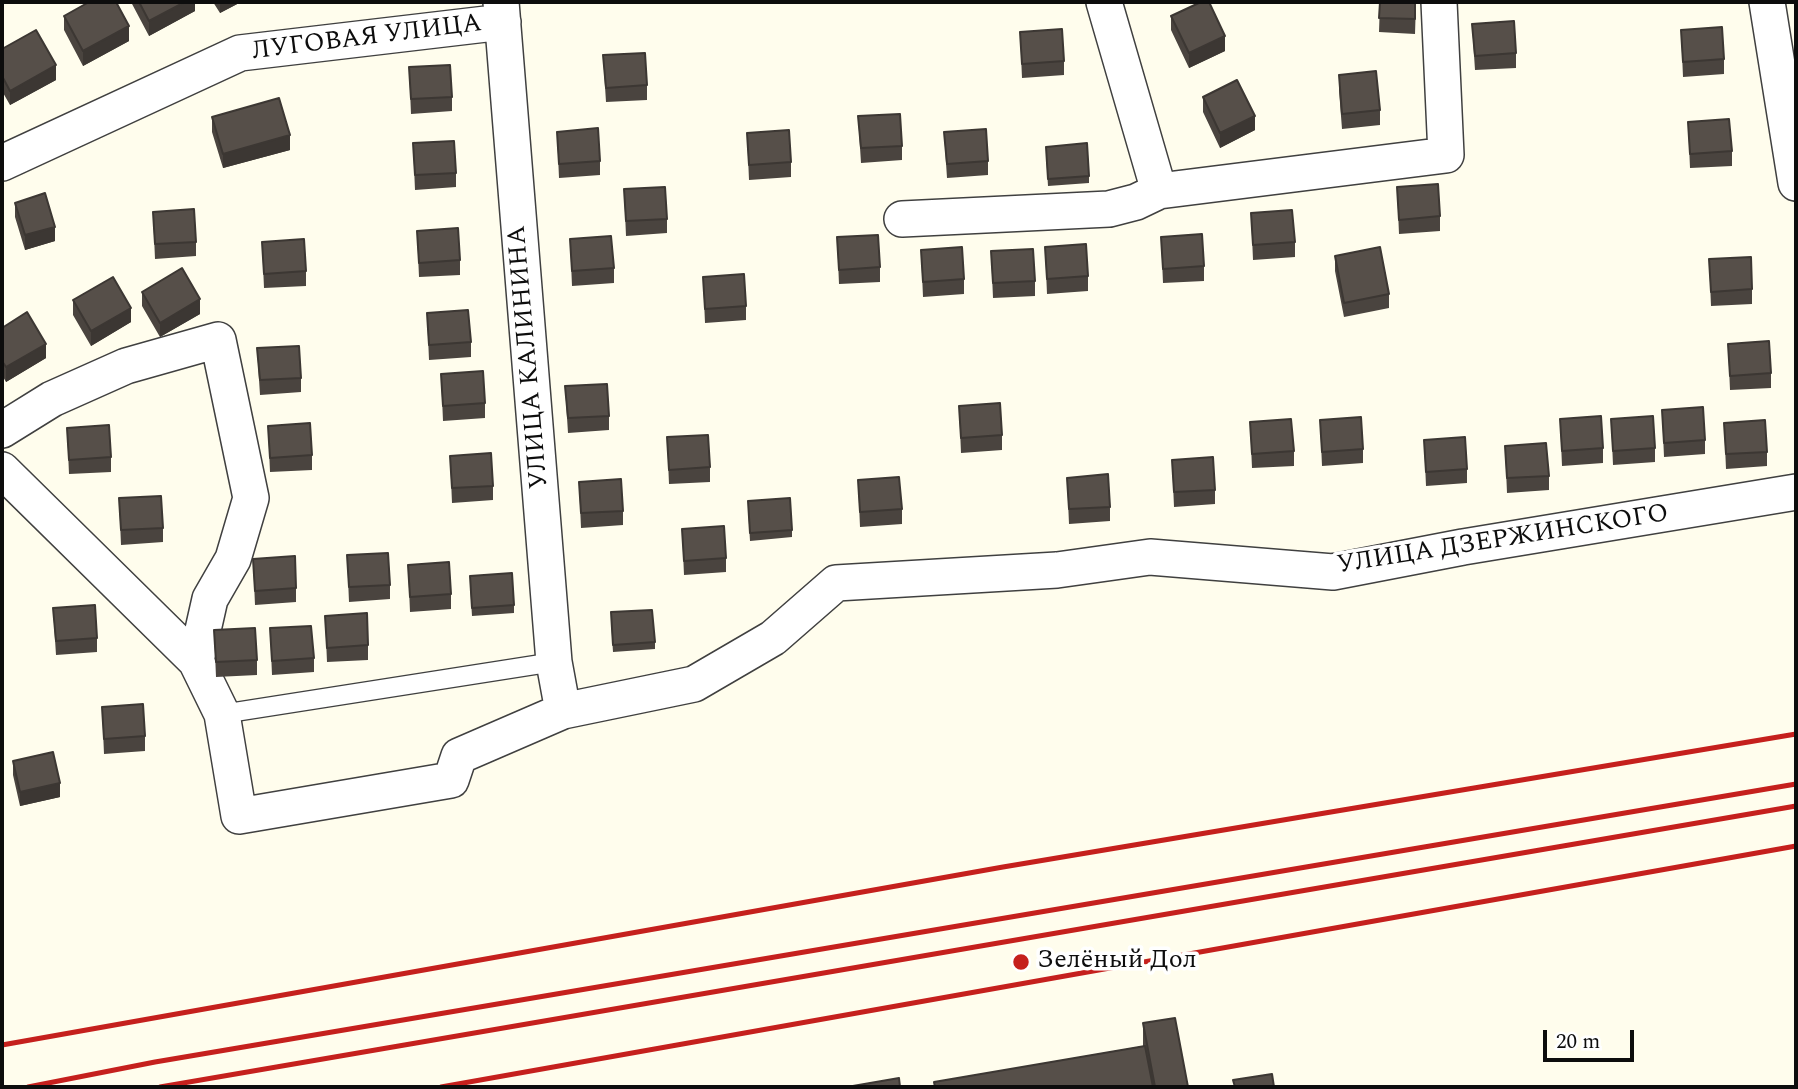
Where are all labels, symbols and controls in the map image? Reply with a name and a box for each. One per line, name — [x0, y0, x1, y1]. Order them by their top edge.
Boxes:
street label: ЛУГОВАЯ УЛИЦА — [250, 9, 484, 69]
street label: УЛИЦА КАЛИНИНА — [503, 224, 557, 490]
street label: УЛИЦА ДЗЕРЖИНСКОГО — [1335, 499, 1671, 583]
place label: Зелёный Дол — [1037, 946, 1197, 978]
marker: Зелёный Дол — [1011, 952, 1031, 972]
scale bar — [1546, 1016, 1637, 1060]
text: 20 m — [1556, 1026, 1600, 1058]

